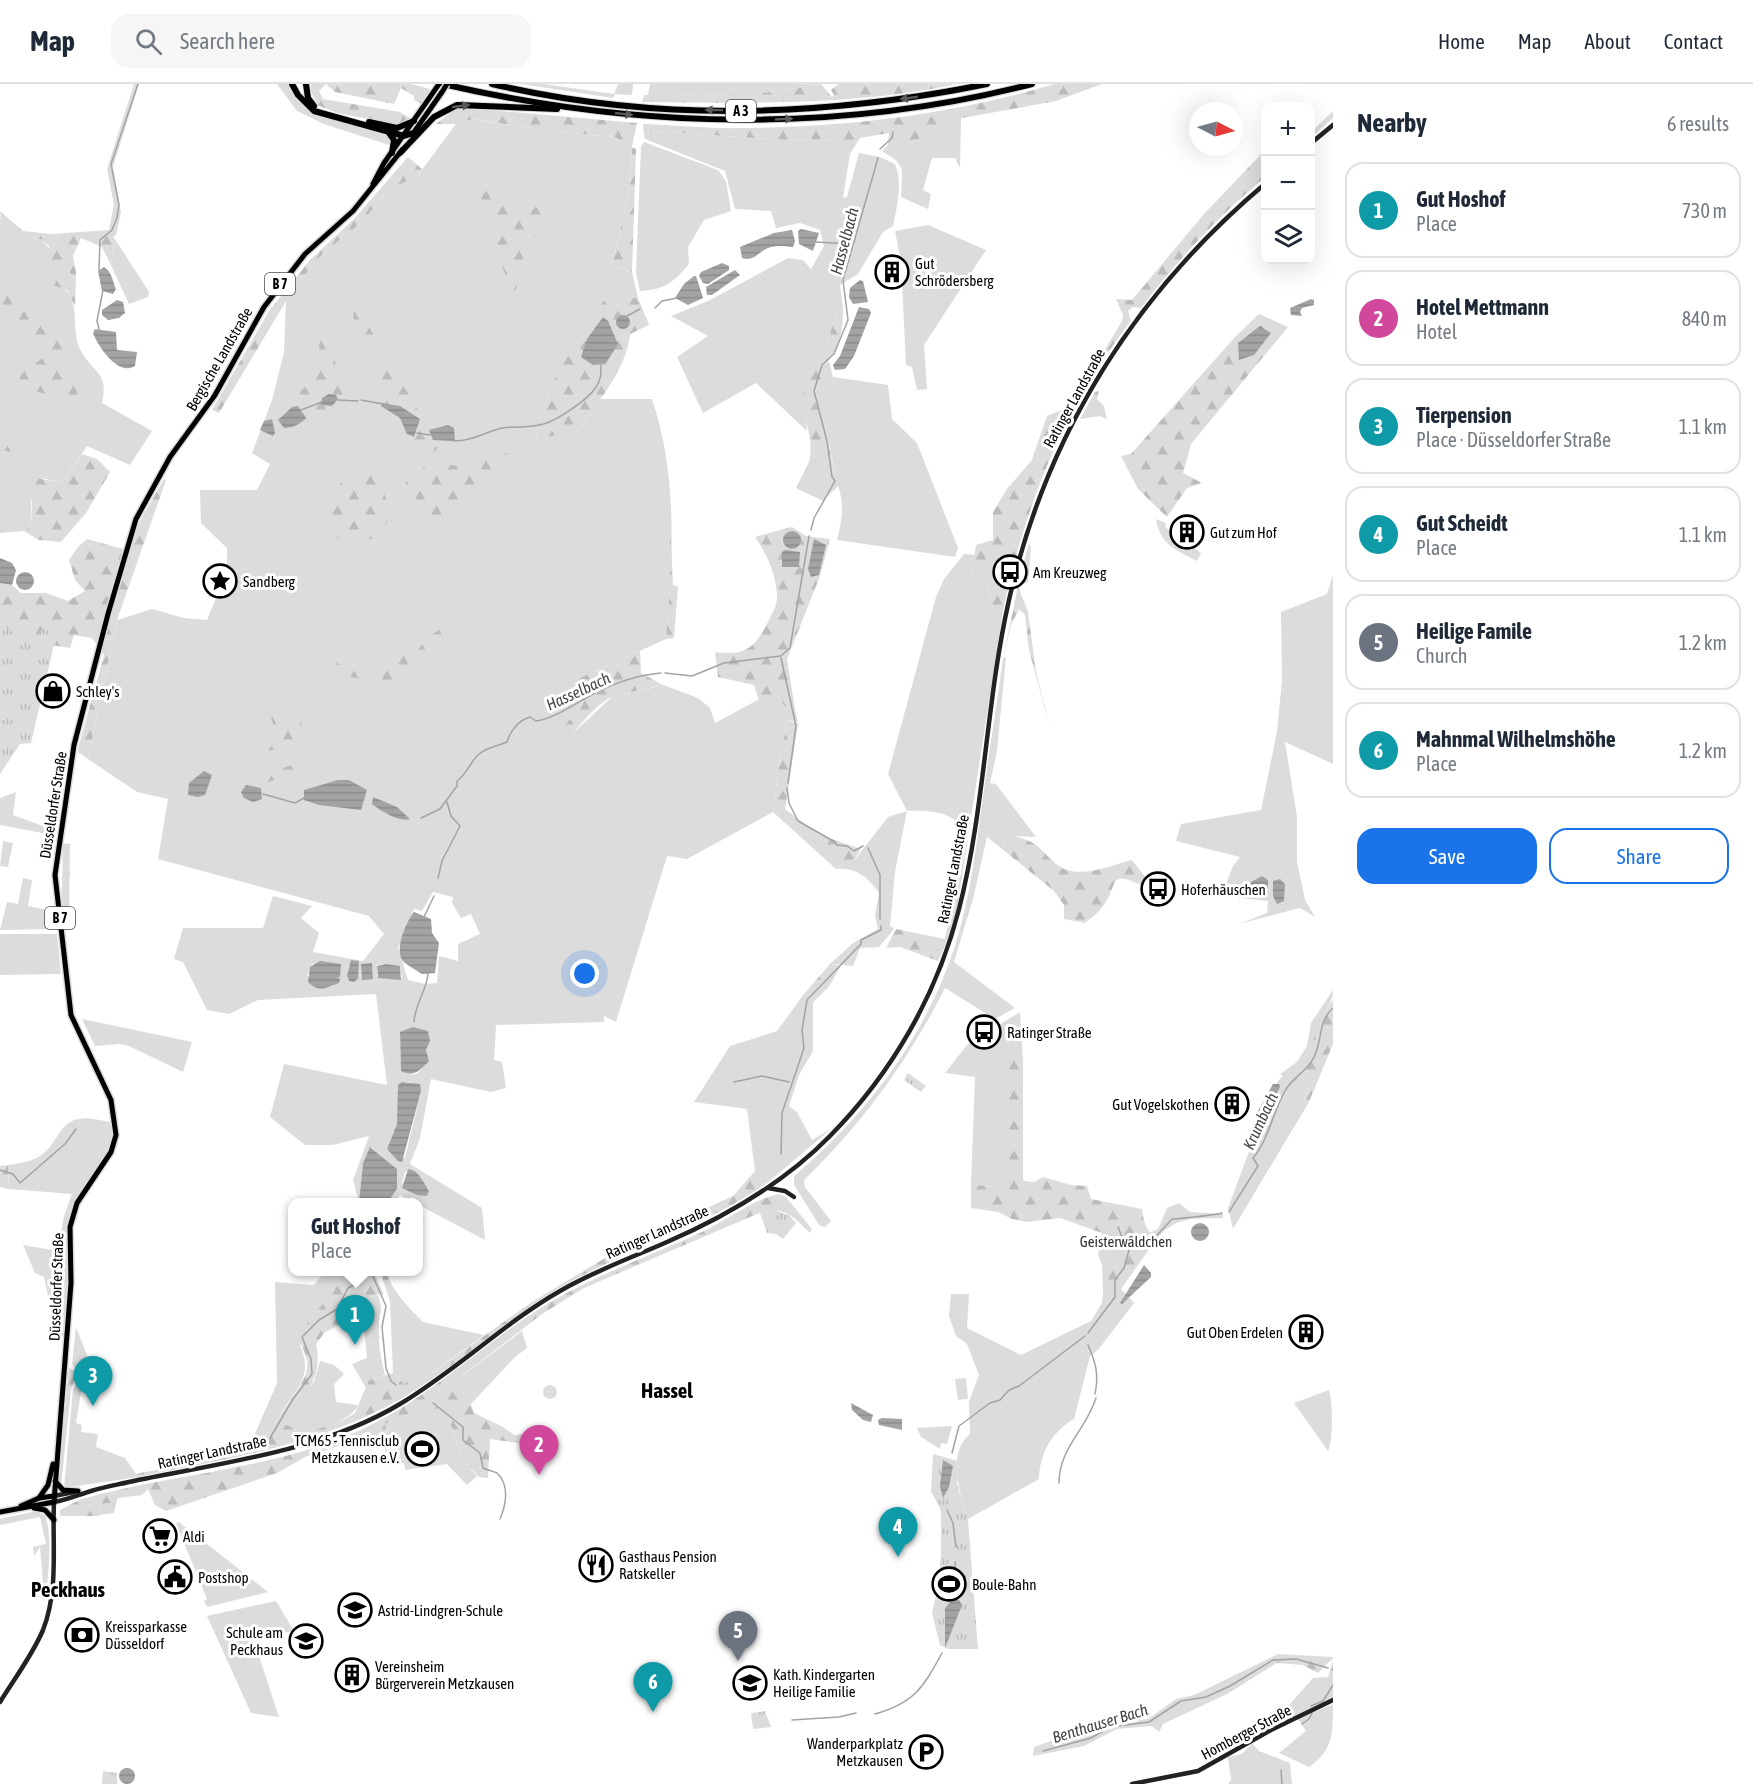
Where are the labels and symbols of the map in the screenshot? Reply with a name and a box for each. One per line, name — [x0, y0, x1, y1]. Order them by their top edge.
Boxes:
one-way arrow — [899, 93, 918, 102]
road number: A 3 — [726, 100, 756, 122]
one-way arrow — [451, 101, 470, 110]
north arrow — [1189, 102, 1243, 156]
one-way arrow — [705, 106, 724, 115]
one-way arrow — [614, 109, 633, 119]
one-way arrow — [775, 114, 794, 123]
water label: Hasselbach — [826, 205, 862, 276]
building icon: Gut Schrödersberg — [874, 254, 910, 290]
place label: Gut Schrödersberg — [915, 255, 994, 289]
road number: B 7 — [265, 273, 295, 295]
street label: Bergische Landstraße — [183, 304, 256, 414]
street label: Ratinger Landstraße — [1040, 345, 1108, 451]
building icon: Gut zum Hof — [1169, 514, 1205, 550]
place label: Gut zum Hof — [1210, 524, 1277, 541]
bus stop icon: Am Kreuzweg — [992, 554, 1028, 590]
place icon: Sandberg — [202, 563, 238, 599]
place label: Am Kreuzweg — [1033, 564, 1107, 581]
place label: Sandberg — [243, 573, 296, 590]
water label: Hasselbach — [543, 668, 613, 714]
shop icon: Schley's — [35, 673, 71, 709]
place label: Schley's — [76, 683, 120, 700]
street label: Düsseldorfer Straße — [36, 750, 70, 860]
street label: Ratinger Landstraße — [934, 813, 972, 925]
bus stop icon: Hoferhäuschen — [1140, 871, 1176, 907]
place label: Hoferhäuschen — [1181, 881, 1266, 898]
road number: B 7 — [45, 907, 75, 929]
your location — [570, 959, 599, 988]
bus stop icon: Ratinger Straße — [966, 1014, 1002, 1050]
place label: Ratinger Straße — [1007, 1024, 1092, 1041]
building icon: Gut Vogelskothen — [1214, 1086, 1250, 1122]
water label: Krumbach — [1239, 1090, 1281, 1152]
place label: Gut Vogelskothen — [1112, 1096, 1209, 1113]
street label: Ratinger Landstraße — [603, 1202, 711, 1262]
street label: Düsseldorfer Straße — [46, 1232, 66, 1341]
park label: Geisterwäldchen — [1080, 1233, 1172, 1250]
pin: 1 — [336, 1296, 374, 1345]
building icon: Gut Oben Erdelen — [1288, 1314, 1324, 1350]
place label: Gut Oben Erdelen — [1187, 1324, 1283, 1341]
pin: 3 — [74, 1356, 112, 1406]
district label: Hassel — [641, 1378, 693, 1402]
pin: 2 — [520, 1426, 558, 1475]
sports icon: TCM65 - Tennisclub Metzkausen e.V. — [404, 1431, 440, 1467]
street label: Ratinger Landstraße — [156, 1432, 268, 1472]
place label: TCM65 - Tennisclub Metzkausen e.V. — [294, 1432, 399, 1466]
pin: 4 — [878, 1508, 918, 1557]
supermarket icon: Aldi — [142, 1518, 178, 1554]
place label: Aldi — [183, 1528, 205, 1545]
restaurant icon: Gasthaus Pension Ratskeller — [578, 1547, 614, 1583]
place label: Gasthaus Pension Ratskeller — [619, 1548, 717, 1582]
public building icon: Postshop — [157, 1559, 193, 1595]
sports icon: Boule-Bahn — [931, 1566, 967, 1602]
place label: Postshop — [198, 1569, 249, 1586]
place label: Boule-Bahn — [972, 1576, 1036, 1593]
district label: Peckhaus — [31, 1577, 106, 1601]
school or university icon: Astrid-Lindgren-Schule — [337, 1592, 373, 1628]
place label: Astrid-Lindgren-Schule — [378, 1602, 503, 1619]
pin: 5 — [718, 1612, 758, 1661]
bank icon: Kreissparkasse Düsseldorf — [64, 1617, 100, 1653]
place label: Kreissparkasse Düsseldorf — [105, 1618, 187, 1652]
school or university icon: Schule am Peckhaus — [288, 1623, 324, 1659]
place label: Schule am Peckhaus — [226, 1624, 283, 1658]
building icon: Vereinsheim Bürgerverein Metzkausen — [334, 1657, 370, 1693]
place label: Vereinsheim Bürgerverein Metzkausen — [375, 1658, 514, 1692]
pin: 6 — [634, 1662, 672, 1712]
school or university icon: Kath. Kindergarten Heilige Familie — [732, 1665, 768, 1701]
place label: Kath. Kindergarten Heilige Familie — [773, 1666, 875, 1700]
water label: Benthauser Bach — [1050, 1700, 1150, 1746]
street label: Homberger Straße — [1198, 1701, 1294, 1763]
parking icon: Wanderparkplatz Metzkausen — [908, 1734, 944, 1770]
place label: Wanderparkplatz Metzkausen — [807, 1735, 904, 1769]

